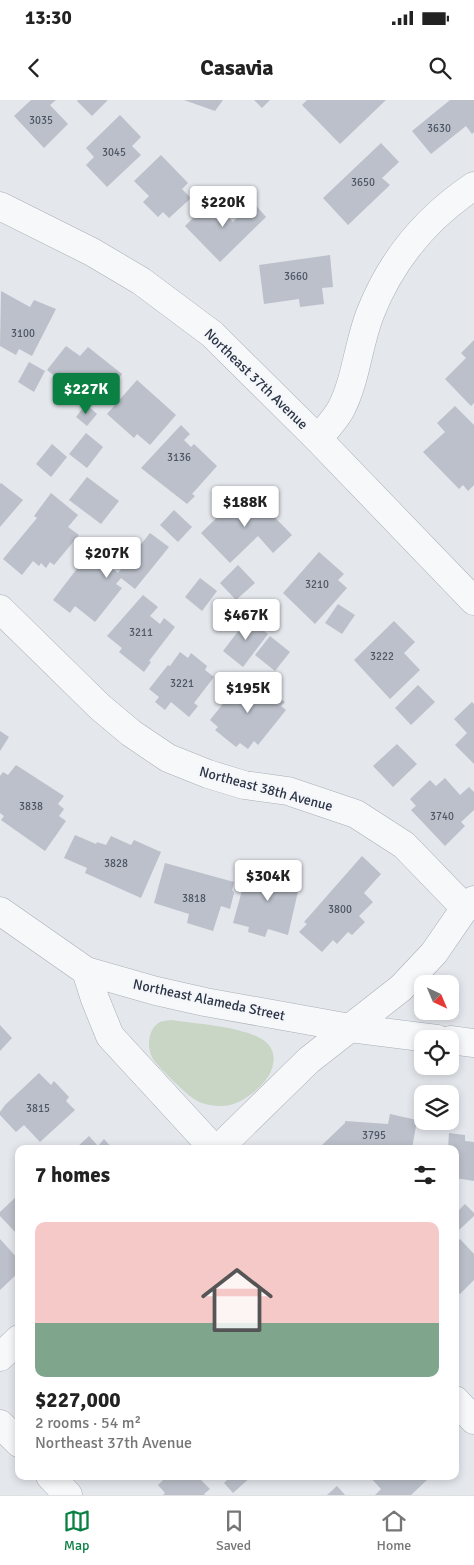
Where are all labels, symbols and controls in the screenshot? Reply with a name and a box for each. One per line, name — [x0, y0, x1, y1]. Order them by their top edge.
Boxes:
text: 13:30 — [25, 6, 72, 30]
icon: back — [20, 54, 48, 82]
text: Casavia — [200, 54, 274, 81]
icon: search — [426, 54, 454, 82]
house number: 3035 — [29, 114, 53, 127]
house number: 3630 — [427, 122, 451, 135]
house number: 3045 — [102, 146, 126, 159]
house number: 3650 — [351, 176, 375, 189]
pin: $220K — [188, 186, 258, 228]
text: $220K — [201, 192, 245, 212]
house number: 3660 — [284, 270, 308, 283]
street label: Northeast 37th Avenue — [201, 325, 311, 433]
house number: 3100 — [11, 327, 35, 340]
pin: $227K — [51, 372, 121, 415]
text: $227K — [64, 379, 108, 399]
house number: 3136 — [167, 451, 191, 464]
pin: $188K — [210, 486, 280, 528]
text: $188K — [223, 492, 267, 512]
pin: $207K — [72, 536, 142, 579]
text: $207K — [85, 543, 129, 563]
house number: 3210 — [305, 578, 329, 591]
pin: $467K — [211, 598, 281, 641]
text: $467K — [224, 605, 268, 625]
house number: 3211 — [129, 626, 153, 639]
house number: 3222 — [370, 650, 394, 663]
pin: $195K — [213, 672, 283, 714]
house number: 3221 — [170, 677, 194, 690]
text: $195K — [226, 678, 270, 698]
street label: Northeast 38th Avenue — [197, 763, 335, 815]
house number: 3838 — [19, 800, 43, 813]
house number: 3740 — [430, 810, 454, 823]
house number: 3828 — [104, 857, 128, 870]
pin: $304K — [233, 860, 303, 902]
text: $304K — [246, 866, 290, 886]
house number: 3818 — [182, 892, 206, 905]
house number: 3800 — [328, 903, 352, 916]
north arrow — [414, 975, 459, 1020]
map controls — [414, 975, 459, 1130]
street label: Northeast Alameda Street — [131, 976, 287, 1024]
button: locate — [414, 1030, 459, 1075]
button: layers — [414, 1085, 459, 1130]
house number: 3815 — [26, 1102, 50, 1115]
house number: 3795 — [362, 1129, 386, 1142]
icon: filters — [411, 1161, 439, 1189]
text: 7 homes — [35, 1162, 110, 1188]
icon: home — [192, 1255, 282, 1345]
text: $227,000 — [35, 1387, 121, 1413]
text: 2 rooms · 54 m² — [35, 1413, 141, 1433]
text: Northeast 37th Avenue — [35, 1433, 192, 1453]
tab: Map — [63, 1507, 91, 1554]
tab: Saved — [216, 1507, 251, 1554]
tab: Home — [376, 1507, 411, 1554]

